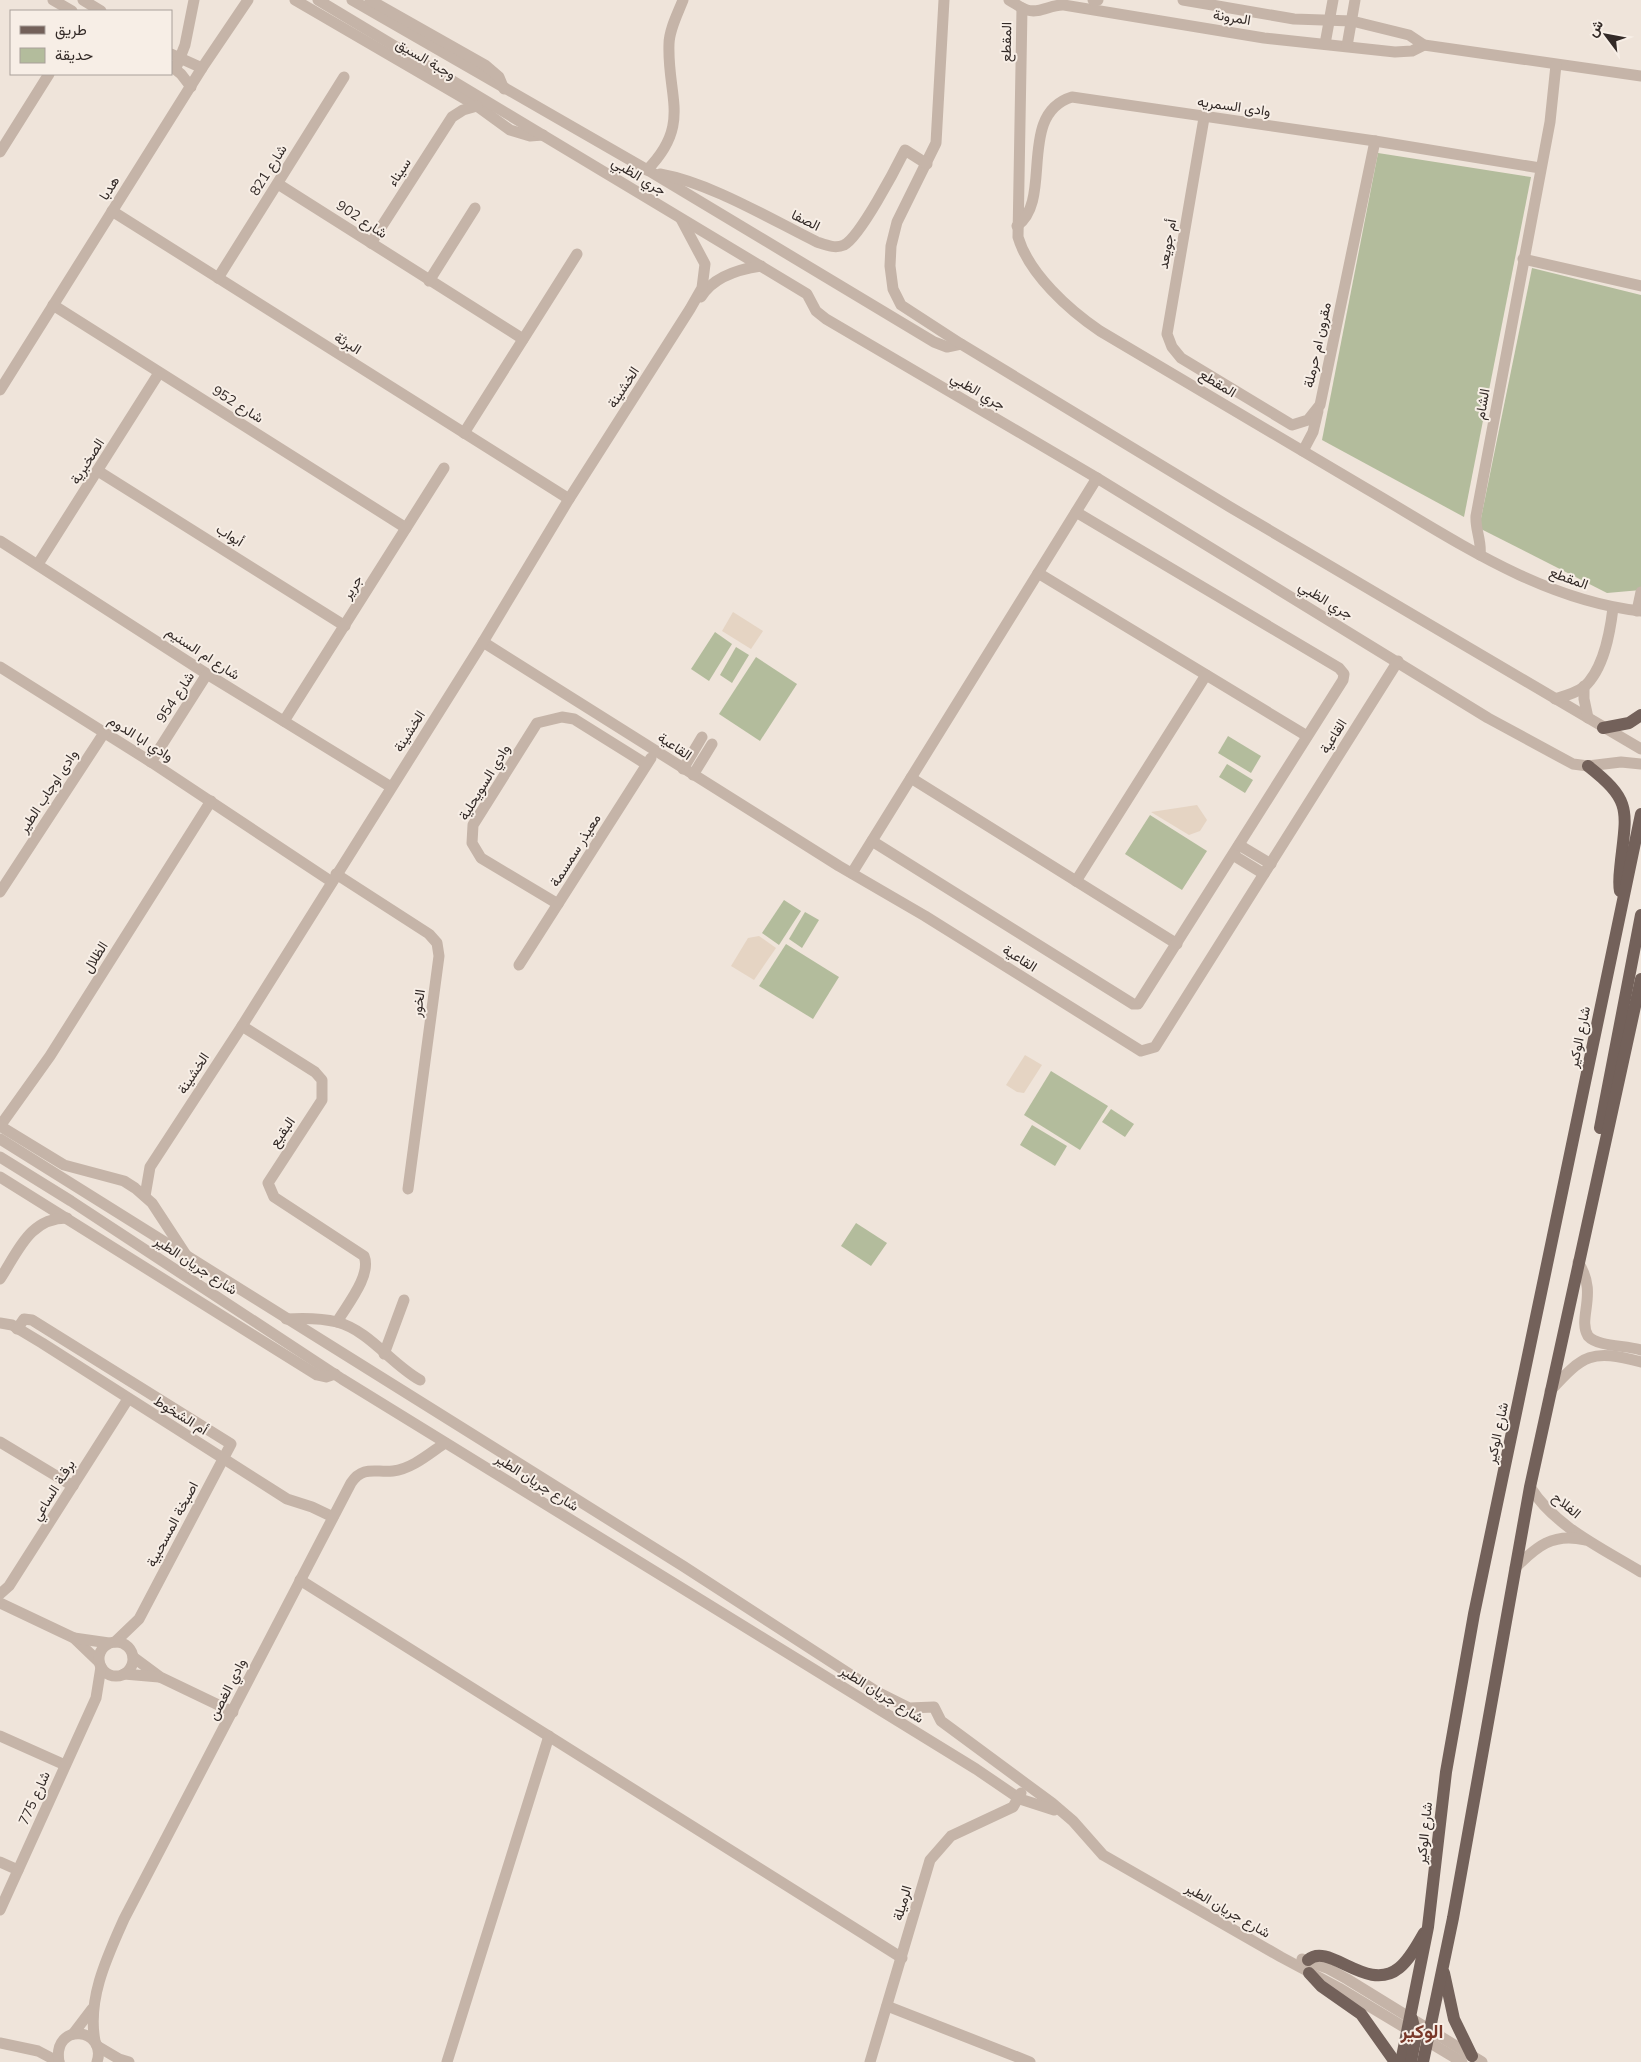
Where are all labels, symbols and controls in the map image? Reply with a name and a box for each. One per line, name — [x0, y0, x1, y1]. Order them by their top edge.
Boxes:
street label: المرونة — [1212, 5, 1252, 29]
legend — [10, 10, 172, 75]
north arrow — [1581, 10, 1631, 60]
text: ش — [1583, 16, 1607, 40]
text: طريق — [55, 20, 87, 40]
street label: المقطع — [997, 22, 1017, 62]
street label: وجبة السيق — [393, 35, 459, 83]
text: حديقة — [55, 45, 93, 64]
street label: وادى السمريه — [1196, 92, 1272, 120]
street label: شارع 821 — [245, 141, 292, 200]
street label: جري الظبي — [607, 153, 669, 202]
street label: سيناء — [383, 154, 415, 190]
street label: هدبا — [95, 172, 123, 203]
street label: شارع 902 — [332, 196, 391, 244]
street label: الصفا — [789, 205, 823, 235]
street label: أم جويعد — [1154, 217, 1180, 271]
street label: مقرون ام حرملة — [1299, 301, 1335, 389]
street label: البرثة — [331, 328, 365, 358]
street label: الخشينة — [603, 363, 643, 411]
street label: المقطع — [1195, 365, 1240, 403]
street label: جري الظبي — [946, 368, 1009, 416]
street label: شارع 952 — [208, 381, 267, 428]
street label: الشام — [1470, 387, 1494, 421]
street label: الصخبرية — [66, 435, 108, 487]
street label: أبواب — [213, 520, 247, 550]
street label: المقطع — [1546, 563, 1591, 595]
street label: جرير — [337, 572, 366, 603]
street label: جري الظبي — [1294, 577, 1356, 626]
street label: شارع ام السنيم — [161, 622, 243, 685]
street label: شارع 954 — [152, 668, 200, 727]
street label: الخشينة — [389, 707, 429, 755]
street label: وادي ابا الدوم — [103, 711, 177, 768]
street label: القاعية — [1315, 715, 1351, 757]
street label: القاعية — [654, 728, 696, 764]
street label: وادي السويحلية — [454, 741, 516, 825]
street label: وادى اوجاب الطير — [14, 746, 82, 837]
street label: معيذر سمسمة — [545, 810, 605, 890]
street label: الظلال — [78, 938, 113, 977]
street label: القاعية — [999, 940, 1041, 976]
street label: الخور — [407, 988, 429, 1019]
street label: شارع الوكير — [1563, 1005, 1596, 1071]
street label: الخشينة — [173, 1049, 213, 1097]
street label: البقيع — [265, 1113, 300, 1152]
street label: شارع جريان الطير — [149, 1231, 241, 1300]
street label: أم الشخوط — [151, 1391, 211, 1439]
street label: شارع الوكير — [1481, 1401, 1514, 1467]
street label: شارع جريان الطير — [490, 1449, 582, 1517]
street label: برقـة الساعي — [27, 1456, 81, 1526]
street label: اصبخة المسحبية — [142, 1478, 202, 1570]
street label: الفلاح — [1548, 1488, 1585, 1524]
street label: وادي الغصن — [204, 1655, 253, 1724]
street label: شارع جريان الطير — [835, 1661, 927, 1729]
street label: شارع 775 — [14, 1768, 56, 1829]
street label: شارع الوكير — [1412, 1801, 1438, 1866]
street label: شارع جريان الطير — [1180, 1878, 1274, 1943]
street label: الرميلة — [888, 1883, 916, 1923]
district label: الوكير — [1400, 2019, 1443, 2044]

